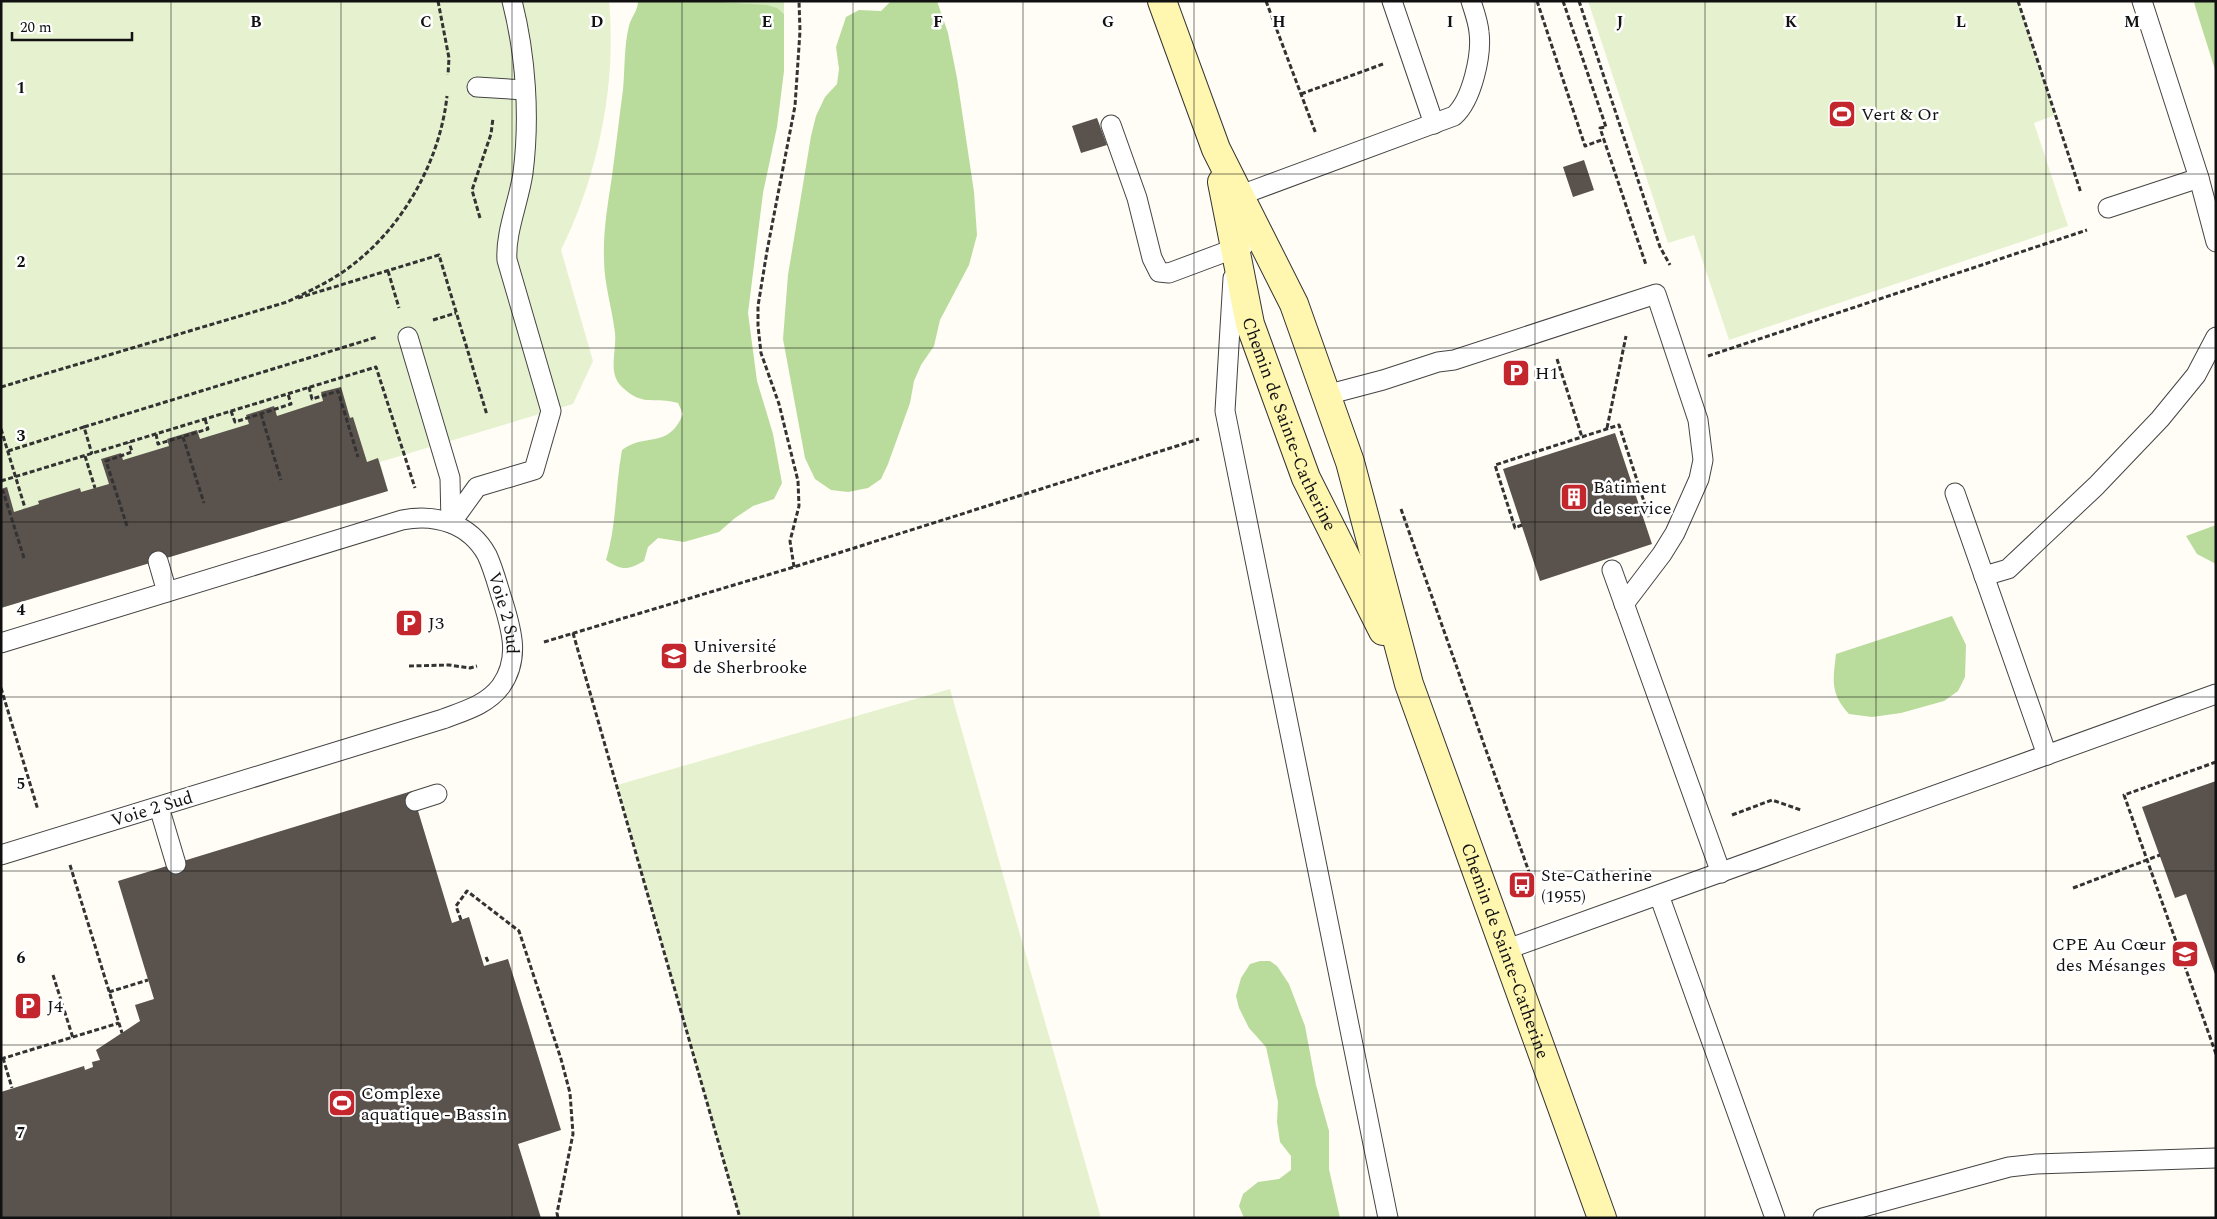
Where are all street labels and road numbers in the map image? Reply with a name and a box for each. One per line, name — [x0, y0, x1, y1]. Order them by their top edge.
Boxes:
street label: Chemin de Sainte-Catherine — [1235, 315, 1344, 535]
street label: Voie 2 Sud — [481, 568, 526, 654]
street label: Voie 2 Sud — [108, 784, 196, 834]
street label: Chemin de Sainte-Catherine — [1454, 839, 1557, 1062]

